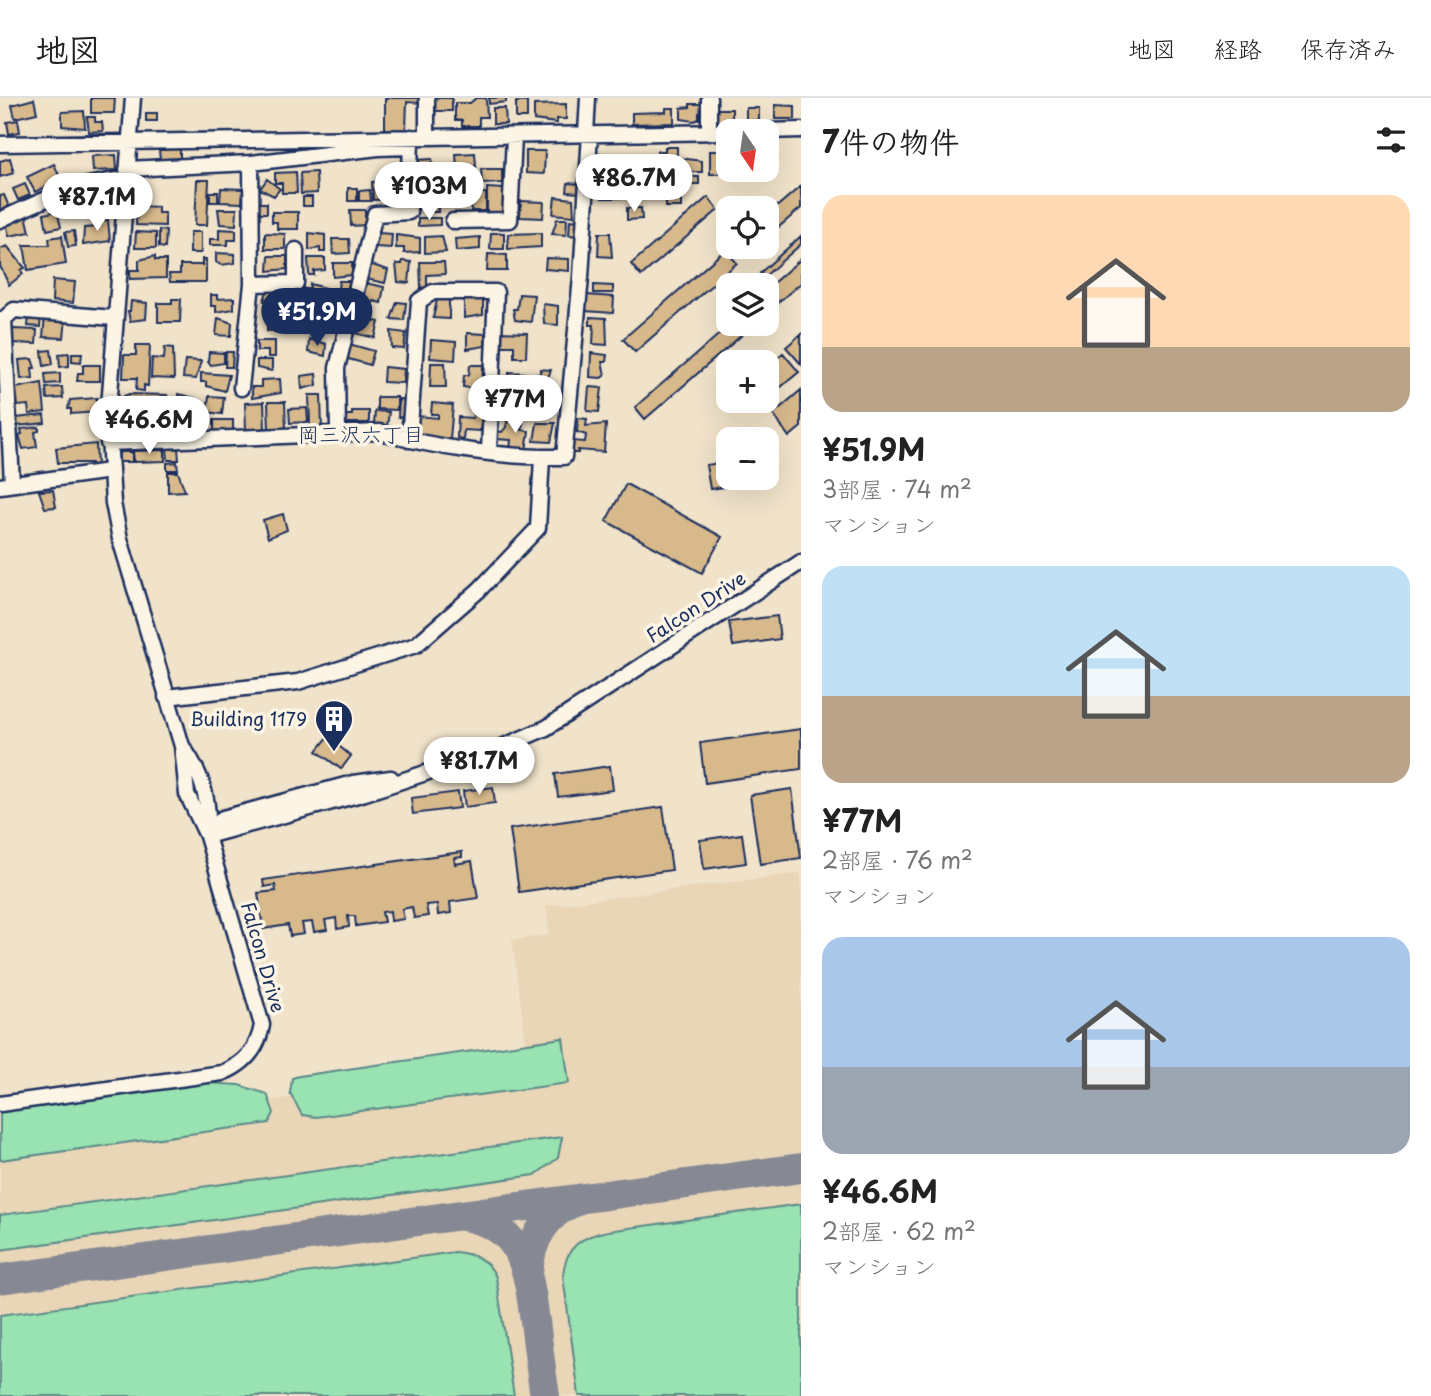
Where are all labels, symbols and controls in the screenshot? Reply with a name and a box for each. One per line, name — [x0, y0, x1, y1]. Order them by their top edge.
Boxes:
text: 地図 — [35, 23, 101, 73]
text: 地図 — [1128, 30, 1176, 66]
text: 経路 — [1214, 30, 1262, 66]
text: 保存済み — [1300, 30, 1396, 66]
text: 7件の物件 — [822, 118, 959, 163]
north arrow — [716, 119, 779, 182]
map controls — [716, 119, 779, 490]
icon: filters — [1372, 121, 1410, 159]
pin: ¥86.7M — [577, 155, 691, 214]
text: ¥86.7M — [592, 159, 677, 194]
pin: ¥103M — [380, 162, 478, 222]
text: ¥103M — [391, 167, 467, 202]
pin: ¥87.1M — [40, 174, 154, 233]
text: ¥87.1M — [58, 178, 136, 213]
button: locate — [716, 196, 779, 259]
icon: home — [1053, 240, 1179, 366]
button: layers — [716, 273, 779, 336]
pin: ¥51.9M — [260, 288, 374, 348]
text: ¥51.9M — [277, 293, 357, 328]
button: + — [716, 350, 779, 413]
pin: ¥77M — [474, 376, 556, 435]
text: ¥77M — [484, 380, 546, 415]
pin: ¥46.6M — [92, 396, 206, 456]
text: ¥46.6M — [105, 401, 193, 436]
district label: 岡三沢六丁目 — [298, 417, 424, 449]
text: ¥51.9M — [822, 426, 925, 471]
button: − — [716, 427, 779, 490]
text: 3部屋 · 74 m² — [822, 471, 972, 506]
text: マンション — [822, 506, 936, 541]
street label: Falcon Drive — [640, 563, 751, 649]
icon: home — [1053, 611, 1179, 737]
building icon: Building 1179 — [313, 698, 355, 753]
place label: Building 1179 — [190, 704, 307, 732]
pin: ¥81.7M — [422, 738, 536, 797]
text: ¥81.7M — [440, 742, 518, 777]
text: ¥77M — [822, 797, 902, 842]
text: 2部屋 · 76 m² — [822, 842, 973, 877]
text: マンション — [822, 877, 936, 912]
street label: Falcon Drive — [235, 898, 293, 1015]
icon: home — [1053, 982, 1179, 1108]
text: ¥46.6M — [822, 1168, 938, 1213]
text: 2部屋 · 62 m² — [822, 1213, 976, 1248]
text: マンション — [822, 1248, 936, 1283]

